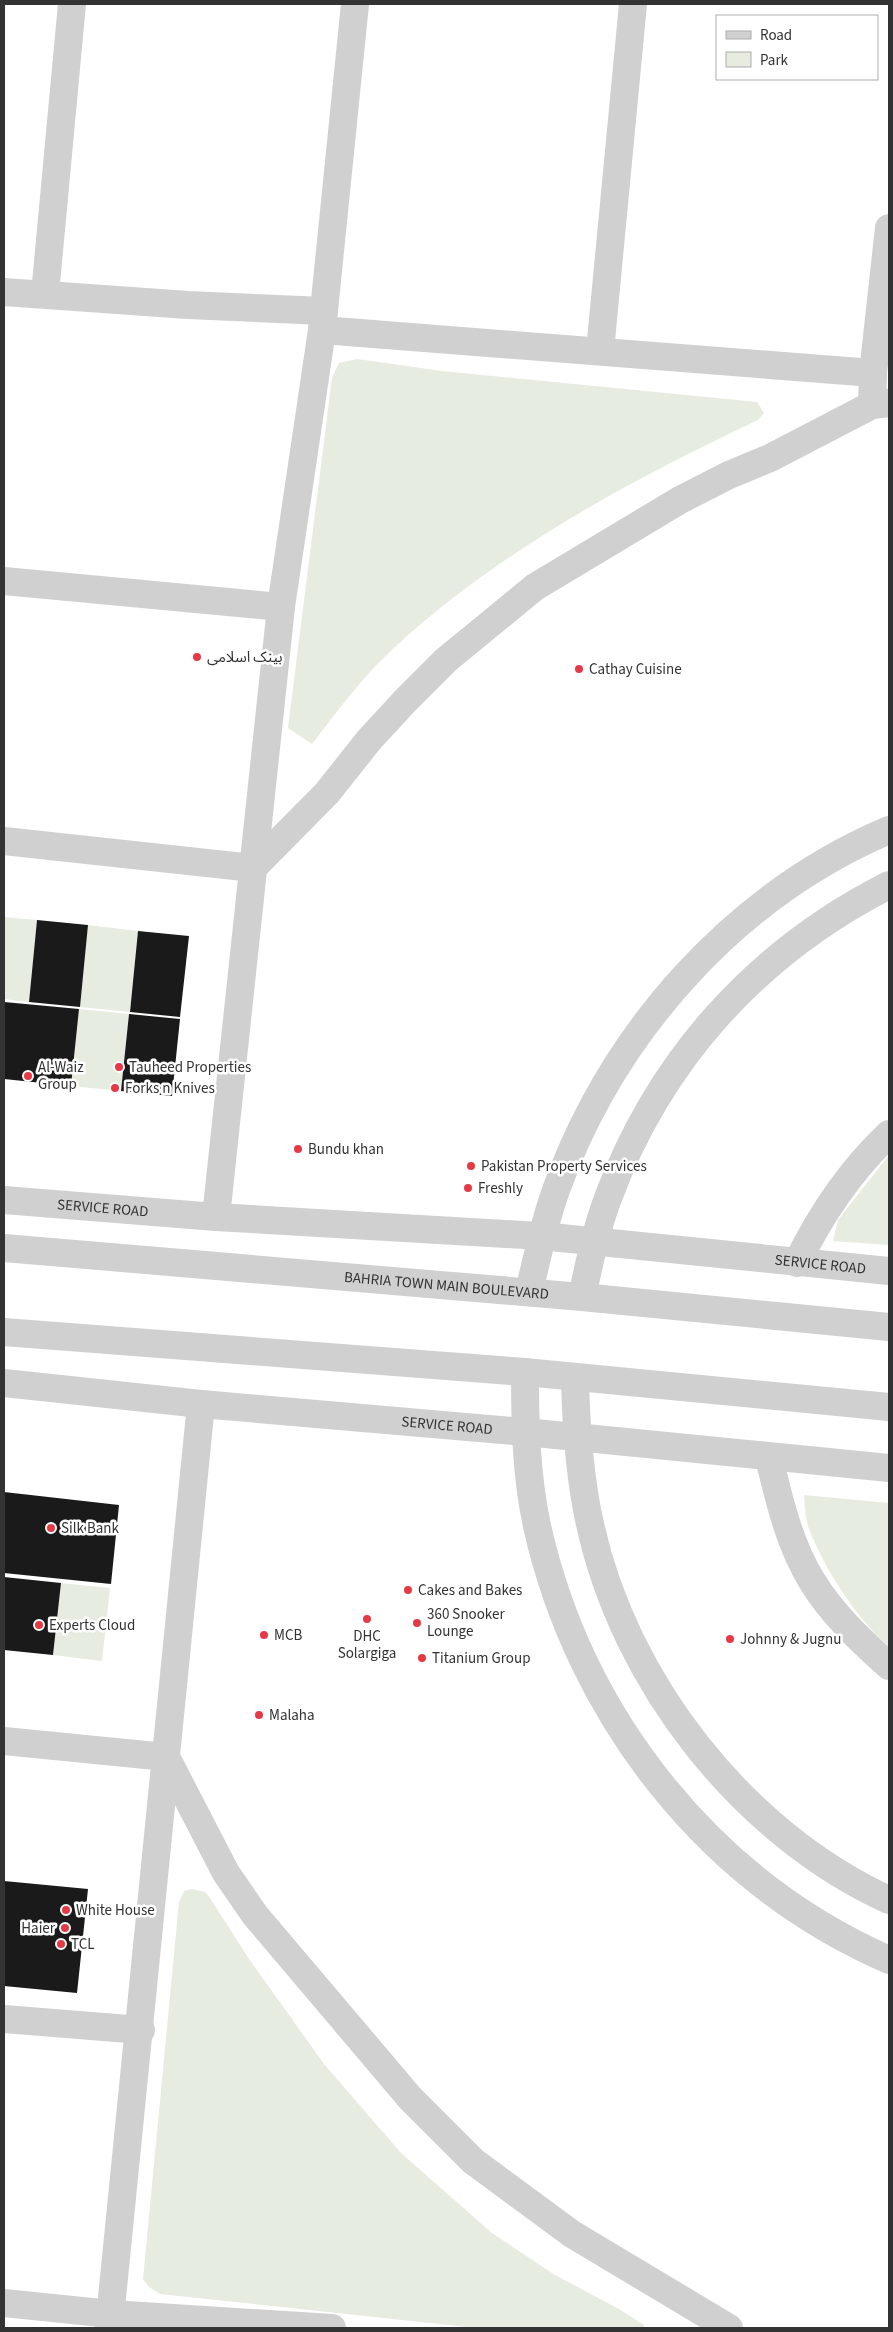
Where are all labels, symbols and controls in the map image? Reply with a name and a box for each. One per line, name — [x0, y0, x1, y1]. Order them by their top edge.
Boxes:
legend — [716, 15, 878, 80]
text: Road — [760, 25, 792, 46]
text: Park — [760, 50, 789, 71]
place label: بینک اسلامی — [207, 647, 283, 668]
marker: بینک اسلامی — [191, 651, 203, 663]
place label: Cathay Cuisine — [589, 659, 682, 680]
marker: Cathay Cuisine — [573, 663, 585, 675]
place label: Al-Waiz Group — [38, 1057, 84, 1095]
place label: Tauheed Properties — [129, 1057, 251, 1078]
marker: Tauheed Properties — [113, 1061, 125, 1073]
marker: Al-Waiz Group — [22, 1070, 34, 1082]
place label: Forks n Knives — [125, 1078, 215, 1099]
marker: Forks n Knives — [109, 1082, 121, 1094]
place label: Bundu khan — [308, 1139, 384, 1160]
marker: Bundu khan — [292, 1143, 304, 1155]
place label: Pakistan Property Services — [481, 1156, 647, 1177]
marker: Pakistan Property Services — [465, 1160, 477, 1172]
place label: Freshly — [478, 1178, 523, 1199]
marker: Freshly — [462, 1182, 474, 1194]
street label: SERVICE ROAD — [56, 1194, 149, 1222]
street label: SERVICE ROAD — [774, 1249, 867, 1279]
street label: BAHRIA TOWN MAIN BOULEVARD — [343, 1266, 550, 1305]
street label: SERVICE ROAD — [400, 1411, 493, 1440]
place label: Silk Bank — [61, 1518, 120, 1539]
marker: Silk Bank — [45, 1522, 57, 1534]
place label: Cakes and Bakes — [418, 1580, 522, 1601]
marker: Cakes and Bakes — [402, 1584, 414, 1596]
place label: 360 Snooker Lounge — [427, 1604, 505, 1642]
marker: DHC Solargiga — [361, 1613, 373, 1625]
place label: Experts Cloud — [49, 1615, 135, 1636]
marker: 360 Snooker Lounge — [411, 1617, 423, 1629]
marker: Experts Cloud — [33, 1619, 45, 1631]
place label: MCB — [274, 1625, 302, 1646]
place label: DHC Solargiga — [338, 1626, 396, 1664]
marker: MCB — [258, 1629, 270, 1641]
place label: Johnny & Jugnu — [740, 1629, 841, 1650]
marker: Johnny & Jugnu — [724, 1633, 736, 1645]
place label: Titanium Group — [432, 1648, 530, 1669]
marker: Titanium Group — [416, 1652, 428, 1664]
place label: Malaha — [269, 1705, 315, 1726]
marker: Malaha — [253, 1709, 265, 1721]
place label: White House — [76, 1900, 155, 1921]
marker: White House — [60, 1904, 72, 1916]
place label: Haier — [21, 1918, 56, 1939]
marker: Haier — [59, 1922, 71, 1934]
place label: TCL — [71, 1934, 95, 1955]
marker: TCL — [55, 1938, 67, 1950]

